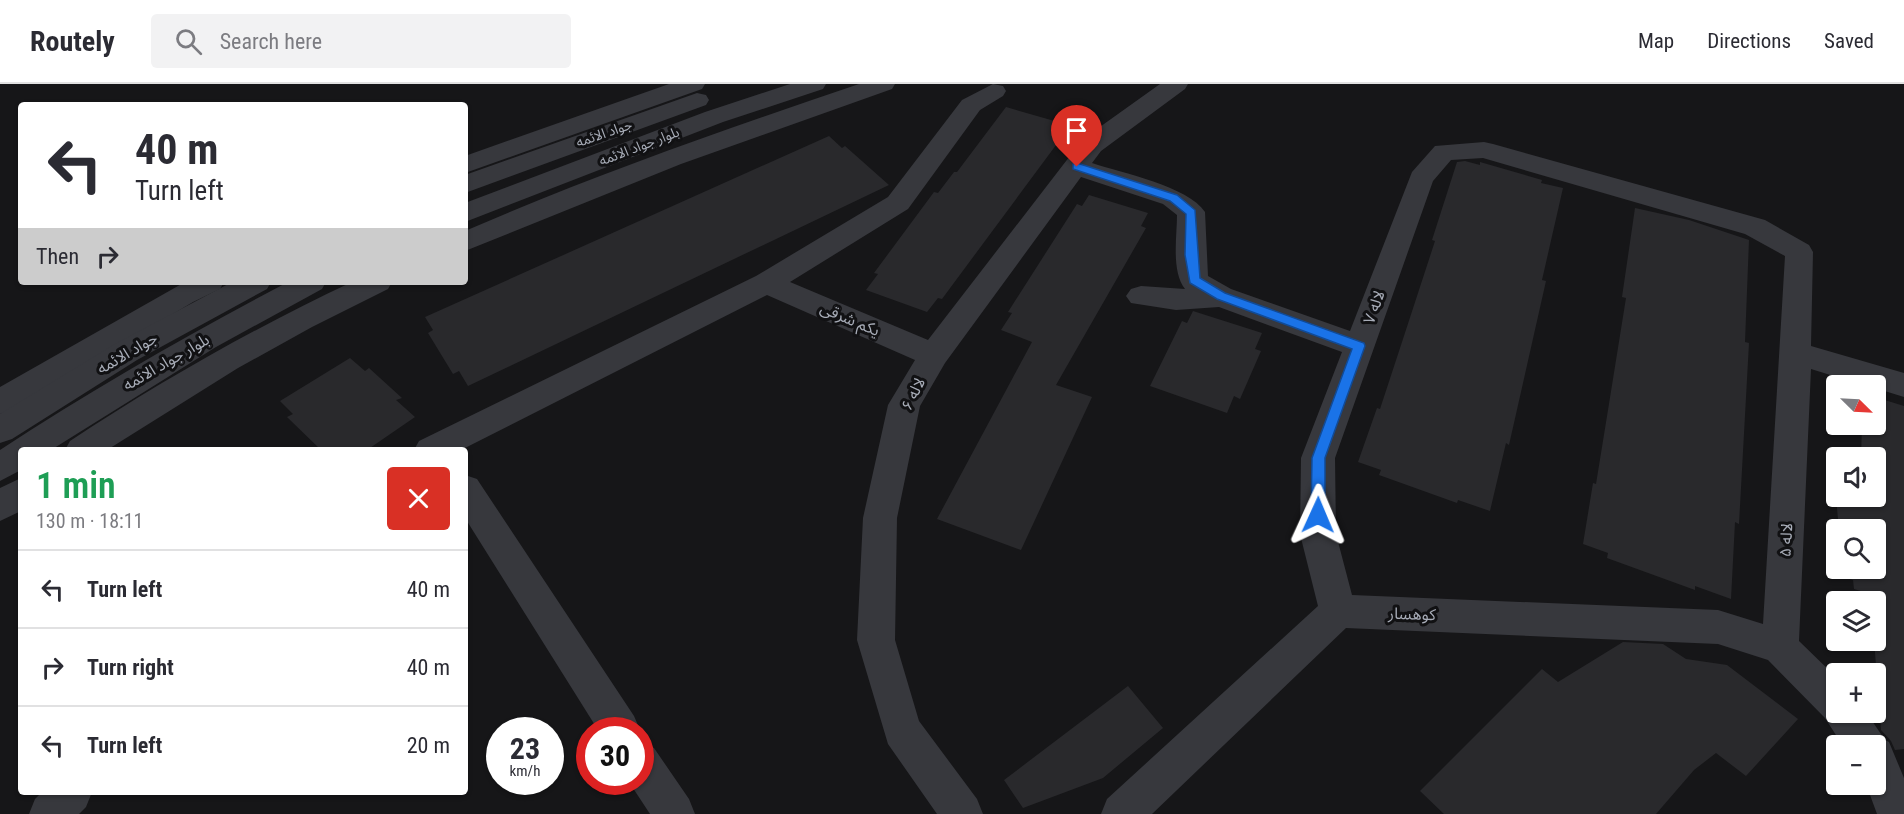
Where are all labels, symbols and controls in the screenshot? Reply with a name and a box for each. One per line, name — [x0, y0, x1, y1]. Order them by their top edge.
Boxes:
search box — [151, 14, 571, 68]
text: Routely — [30, 25, 115, 58]
icon: search — [172, 25, 205, 58]
text: Search here — [220, 29, 322, 54]
text: Map — [1638, 29, 1674, 53]
text: Directions — [1707, 29, 1791, 53]
text: Saved — [1824, 29, 1874, 53]
pin — [1051, 105, 1102, 167]
icon: arrive — [1060, 114, 1093, 147]
street label: جواد الائمه — [574, 116, 634, 151]
street label: بلوار جواد الائمه — [597, 123, 682, 170]
text: 40 m — [135, 125, 218, 174]
icon: left — [36, 126, 114, 204]
text: Turn left — [135, 175, 224, 207]
icon: right — [91, 240, 124, 273]
text: Then — [36, 244, 79, 269]
street label: لاله ۷ — [1359, 288, 1389, 326]
street label: یکم شرقی — [816, 298, 883, 343]
street label: جواد الائمه — [93, 328, 161, 378]
street label: بلوار جواد الائمه — [119, 330, 213, 394]
street label: لاله ۶ — [897, 375, 929, 413]
north arrow — [1826, 375, 1886, 435]
map controls — [1826, 375, 1886, 795]
button: sound — [1826, 447, 1886, 507]
text: 1 min — [36, 465, 116, 507]
button: close — [387, 467, 450, 530]
position arrow — [1286, 483, 1350, 547]
text: 130 m · 18:11 — [36, 509, 143, 533]
button: search — [1826, 519, 1886, 579]
street label: لاله ۵ — [1776, 522, 1796, 558]
icon: left — [36, 573, 69, 606]
text: Turn left — [87, 577, 162, 602]
text: 40 m — [407, 577, 450, 602]
button: layers — [1826, 591, 1886, 651]
street label: کوهسار — [1387, 604, 1436, 624]
icon: right — [36, 651, 69, 684]
text: Turn right — [87, 655, 174, 680]
text: 40 m — [407, 655, 450, 680]
button: + — [1826, 663, 1886, 723]
speed limit sign: 30 — [576, 717, 654, 795]
icon: left — [36, 729, 69, 762]
text: 23 — [510, 731, 540, 766]
text: Turn left — [87, 733, 162, 758]
text: 20 m — [407, 733, 450, 758]
button: − — [1826, 735, 1886, 795]
text: km/h — [510, 762, 540, 780]

